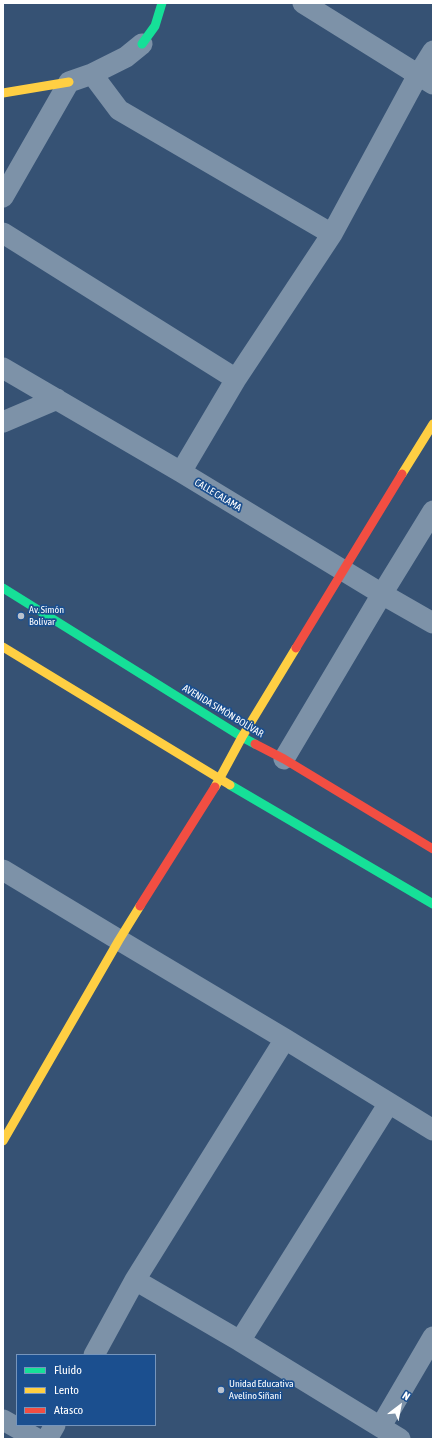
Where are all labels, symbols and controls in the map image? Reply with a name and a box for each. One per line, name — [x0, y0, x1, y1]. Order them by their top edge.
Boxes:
street label: CALLE CALAMA — [192, 476, 244, 514]
place label: Av. Simón Bolívar — [29, 604, 64, 628]
marker: Av. Simón Bolívar — [16, 611, 26, 621]
street label: AVENIDA SIMÓN BOLÍVAR — [180, 682, 266, 740]
legend — [16, 1354, 156, 1426]
text: Fluido — [54, 1363, 82, 1377]
place label: Unidad Educativa Avelino Siñani — [229, 1378, 294, 1402]
text: Lento — [54, 1383, 79, 1397]
marker: Unidad Educativa Avelino Siñani — [216, 1385, 226, 1395]
north arrow — [380, 1386, 420, 1426]
text: N — [400, 1389, 412, 1403]
text: Atasco — [54, 1403, 83, 1417]

